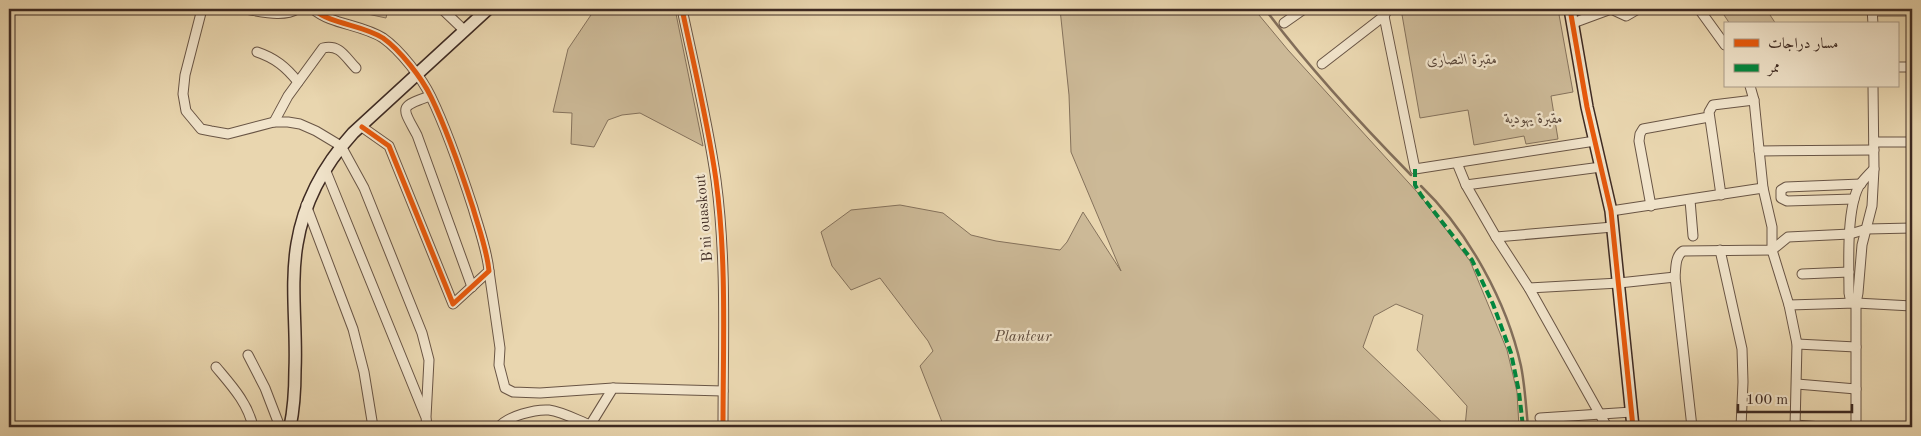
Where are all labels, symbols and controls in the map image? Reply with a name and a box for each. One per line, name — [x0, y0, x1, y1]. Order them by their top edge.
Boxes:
legend — [1724, 22, 1898, 88]
text: مسار دراجات — [1768, 37, 1838, 52]
park label: مقبرة النصارى — [1427, 53, 1497, 68]
text: ممر — [1766, 61, 1780, 77]
park label: مقبرة يهودية — [1503, 112, 1563, 128]
street label: B'ni ouaskout — [694, 173, 716, 263]
park label: Planteur — [994, 330, 1052, 345]
scale bar — [1738, 381, 1852, 413]
text: 100 m — [1746, 393, 1788, 408]

